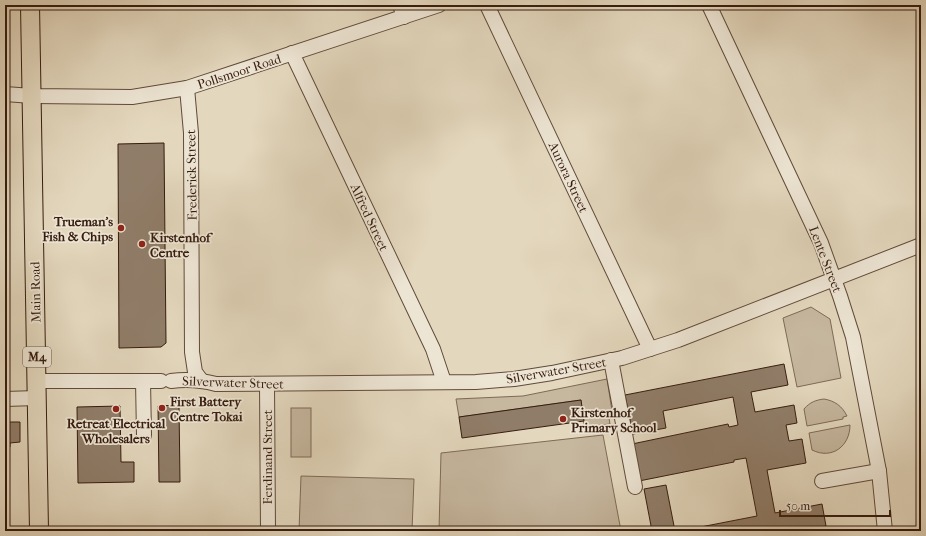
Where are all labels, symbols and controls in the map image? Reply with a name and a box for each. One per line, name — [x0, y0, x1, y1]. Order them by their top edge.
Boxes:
street label: Pollsmoor Road — [195, 51, 284, 92]
street label: Frederick Street — [183, 129, 200, 221]
street label: Aurora Street — [545, 139, 592, 215]
street label: Alfred Street — [347, 180, 392, 253]
place label: Trueman's Fish & Chips — [41, 214, 113, 245]
marker: Trueman's Fish & Chips — [116, 223, 126, 233]
street label: Lente Street — [806, 224, 845, 295]
place label: Kirstenhof Centre — [150, 230, 213, 260]
marker: Kirstenhof Centre — [137, 239, 147, 249]
street label: Main Road — [27, 260, 44, 323]
road number: M4 — [23, 347, 51, 367]
street label: Silverwater Street — [505, 354, 608, 387]
street label: Silverwater Street — [182, 373, 284, 392]
place label: First Battery Centre Tokai — [169, 394, 243, 424]
marker: First Battery Centre Tokai — [157, 403, 167, 413]
marker: Retreat Electrical Wholesalers — [111, 404, 121, 414]
place label: Kirstenhof Primary School — [571, 405, 657, 436]
street label: Ferdinand Street — [260, 409, 275, 504]
marker: Kirstenhof Primary School — [558, 414, 568, 424]
place label: Retreat Electrical Wholesalers — [67, 416, 166, 446]
scale bar — [780, 492, 890, 518]
text: 50 m — [786, 499, 810, 513]

